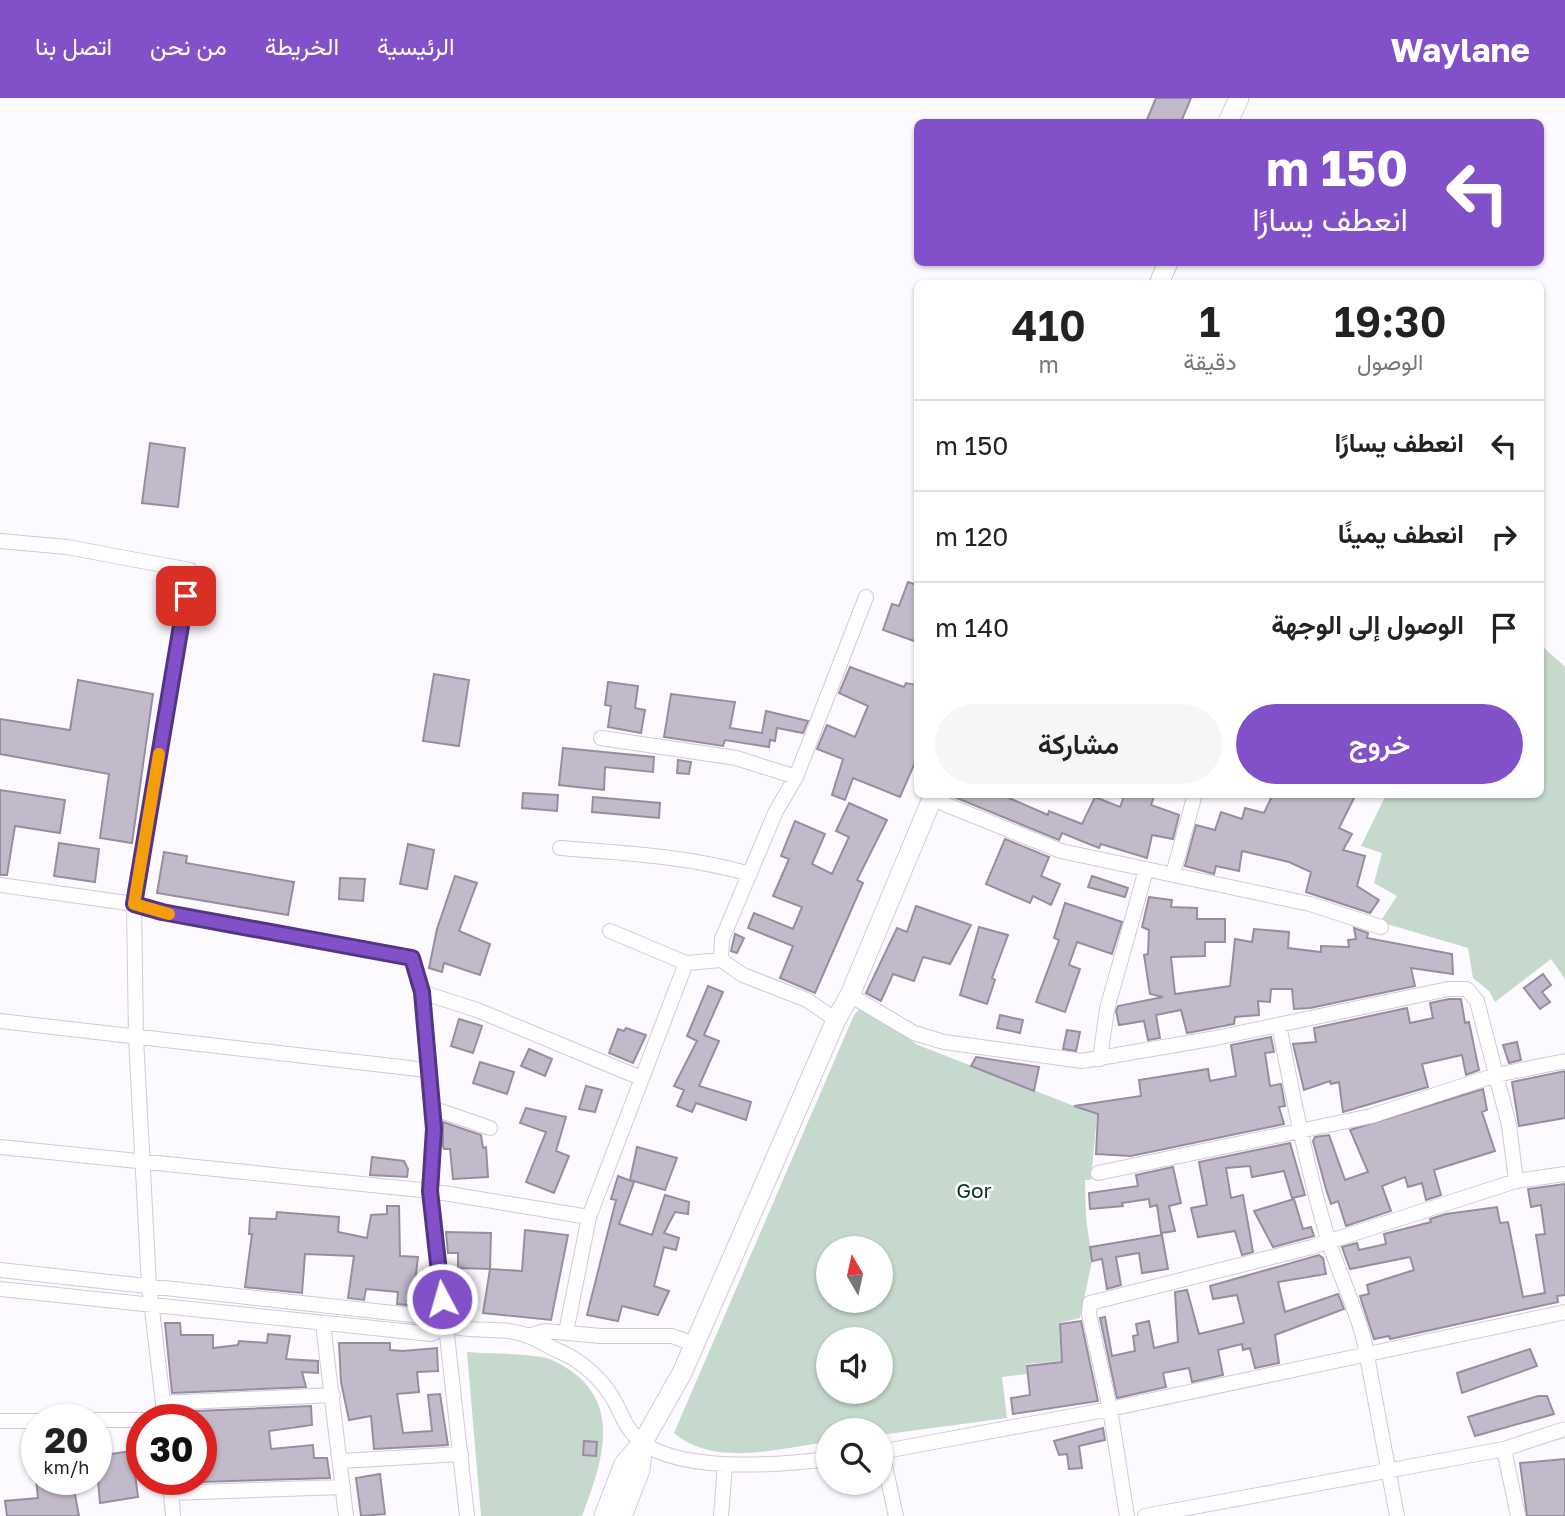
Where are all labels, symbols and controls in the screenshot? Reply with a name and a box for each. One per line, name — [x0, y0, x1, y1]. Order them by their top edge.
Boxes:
text: Waylane — [1391, 30, 1530, 69]
text: اتصل بنا — [35, 31, 112, 60]
text: من نحن — [150, 31, 227, 60]
text: الخريطة — [265, 31, 339, 60]
text: الرئيسية — [377, 31, 455, 60]
text: 150 m — [1266, 138, 1408, 197]
icon: left — [1432, 147, 1523, 238]
text: انعطف يسارًا — [1252, 200, 1408, 238]
text: 1 — [1199, 296, 1220, 346]
text: 19:30 — [1334, 296, 1447, 346]
text: 410 — [1011, 300, 1086, 350]
text: دقيقة — [1183, 347, 1237, 375]
text: الوصول — [1357, 347, 1423, 375]
text: m — [1038, 350, 1059, 378]
text: انعطف يسارًا — [1334, 427, 1464, 458]
icon: left — [1485, 427, 1523, 465]
text: 150 m — [935, 430, 1008, 461]
text: انعطف يمينًا — [1338, 518, 1464, 549]
icon: right — [1485, 518, 1523, 556]
text: 120 m — [935, 521, 1008, 552]
pin — [156, 566, 216, 626]
icon: arrive — [167, 577, 205, 615]
text: الوصول إلى الوجهة — [1271, 609, 1464, 640]
icon: arrive — [1485, 609, 1523, 647]
text: 140 m — [935, 612, 1009, 643]
button: مشاركة — [935, 704, 1222, 784]
button: خروج — [1236, 704, 1523, 784]
park label: Gor — [956, 1177, 992, 1203]
north arrow — [816, 1236, 892, 1312]
map controls — [816, 1236, 893, 1495]
position arrow — [405, 1262, 479, 1336]
button: sound — [816, 1327, 893, 1404]
speed limit sign: 30 — [126, 1404, 217, 1495]
button: search — [816, 1418, 893, 1495]
text: 20 — [44, 1419, 89, 1461]
text: km/h — [44, 1456, 89, 1478]

